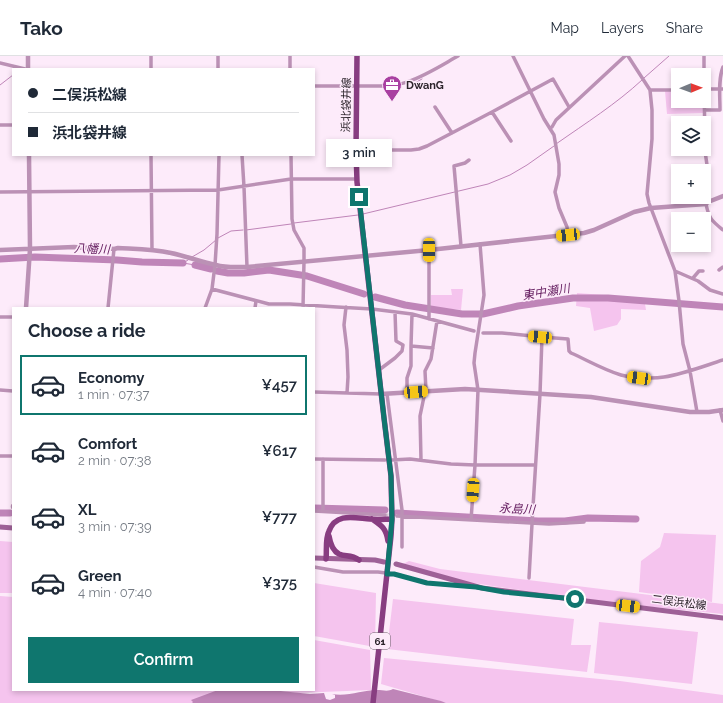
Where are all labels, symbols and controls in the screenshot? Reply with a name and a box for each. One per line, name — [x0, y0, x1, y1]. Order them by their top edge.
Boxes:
text: Tako — [20, 17, 63, 39]
text: Map — [551, 20, 579, 36]
text: Layers — [601, 20, 644, 36]
text: Share — [666, 20, 703, 36]
north arrow — [671, 68, 711, 108]
map controls — [671, 68, 711, 252]
office icon: DwanG — [381, 74, 403, 102]
street label: 浜北袋井線 — [340, 77, 353, 133]
place label: DwanG — [406, 79, 444, 92]
text: 二俣浜松線 — [52, 86, 127, 104]
button: layers — [671, 116, 711, 156]
text: 浜北袋井線 — [52, 124, 127, 142]
callout: 3 min — [326, 139, 392, 167]
text: 3 min — [342, 145, 376, 160]
button: + — [671, 164, 711, 204]
route end — [350, 188, 368, 206]
button: − — [671, 212, 711, 252]
car — [555, 228, 581, 242]
car — [423, 238, 435, 262]
water label: 八幡川 — [74, 241, 112, 257]
water label: 東中瀬川 — [521, 281, 573, 303]
text: Choose a ride — [28, 320, 146, 341]
car — [528, 330, 552, 344]
icon: car — [30, 367, 66, 403]
text: Economy — [78, 369, 145, 387]
car — [626, 370, 652, 386]
text: ¥457 — [262, 376, 297, 394]
car — [404, 385, 428, 399]
text: 1 min · 07:37 — [78, 387, 149, 402]
icon: car — [30, 433, 66, 469]
text: Comfort — [78, 435, 137, 453]
text: ¥617 — [262, 442, 297, 460]
text: 2 min · 07:38 — [78, 453, 151, 468]
car — [466, 478, 480, 502]
icon: car — [30, 499, 66, 535]
text: XL — [78, 501, 96, 519]
water label: 永島川 — [499, 501, 537, 517]
text: ¥777 — [262, 508, 297, 526]
text: 3 min · 07:39 — [78, 519, 152, 534]
icon: car — [30, 565, 66, 601]
text: Green — [78, 567, 122, 585]
text: ¥375 — [262, 574, 297, 592]
text: 4 min · 07:40 — [78, 585, 152, 600]
route start — [566, 590, 584, 608]
street label: 二俣浜松線 — [651, 593, 707, 612]
car — [615, 599, 641, 613]
road number: 61 — [370, 633, 390, 649]
button: Confirm — [28, 637, 299, 683]

